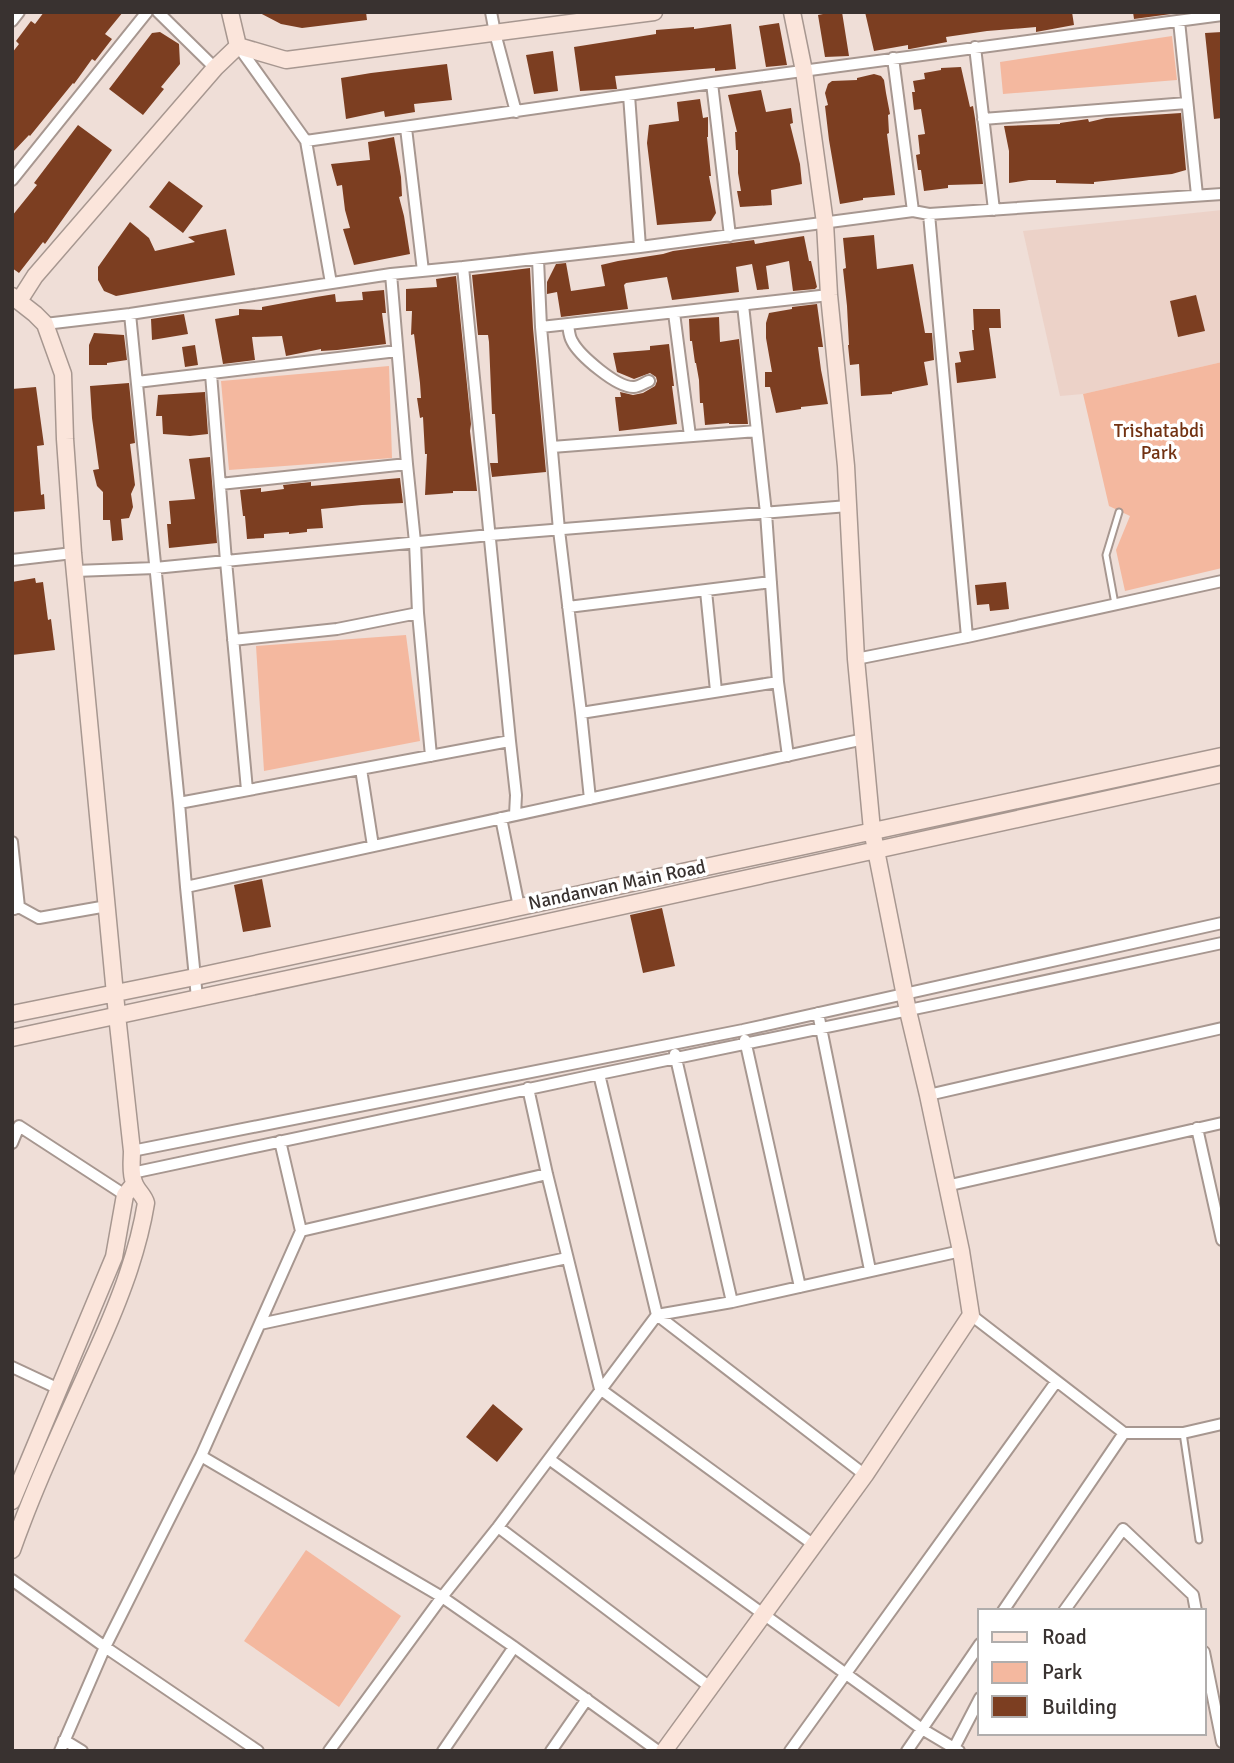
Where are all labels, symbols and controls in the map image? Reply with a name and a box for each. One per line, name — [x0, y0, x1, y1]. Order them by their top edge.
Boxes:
park label: Trishatabdi Park — [1114, 419, 1204, 465]
street label: Nandanvan Main Road — [526, 854, 708, 916]
legend — [978, 1609, 1206, 1735]
text: Road — [1042, 1624, 1087, 1650]
text: Park — [1042, 1659, 1083, 1685]
text: Building — [1042, 1694, 1117, 1720]

